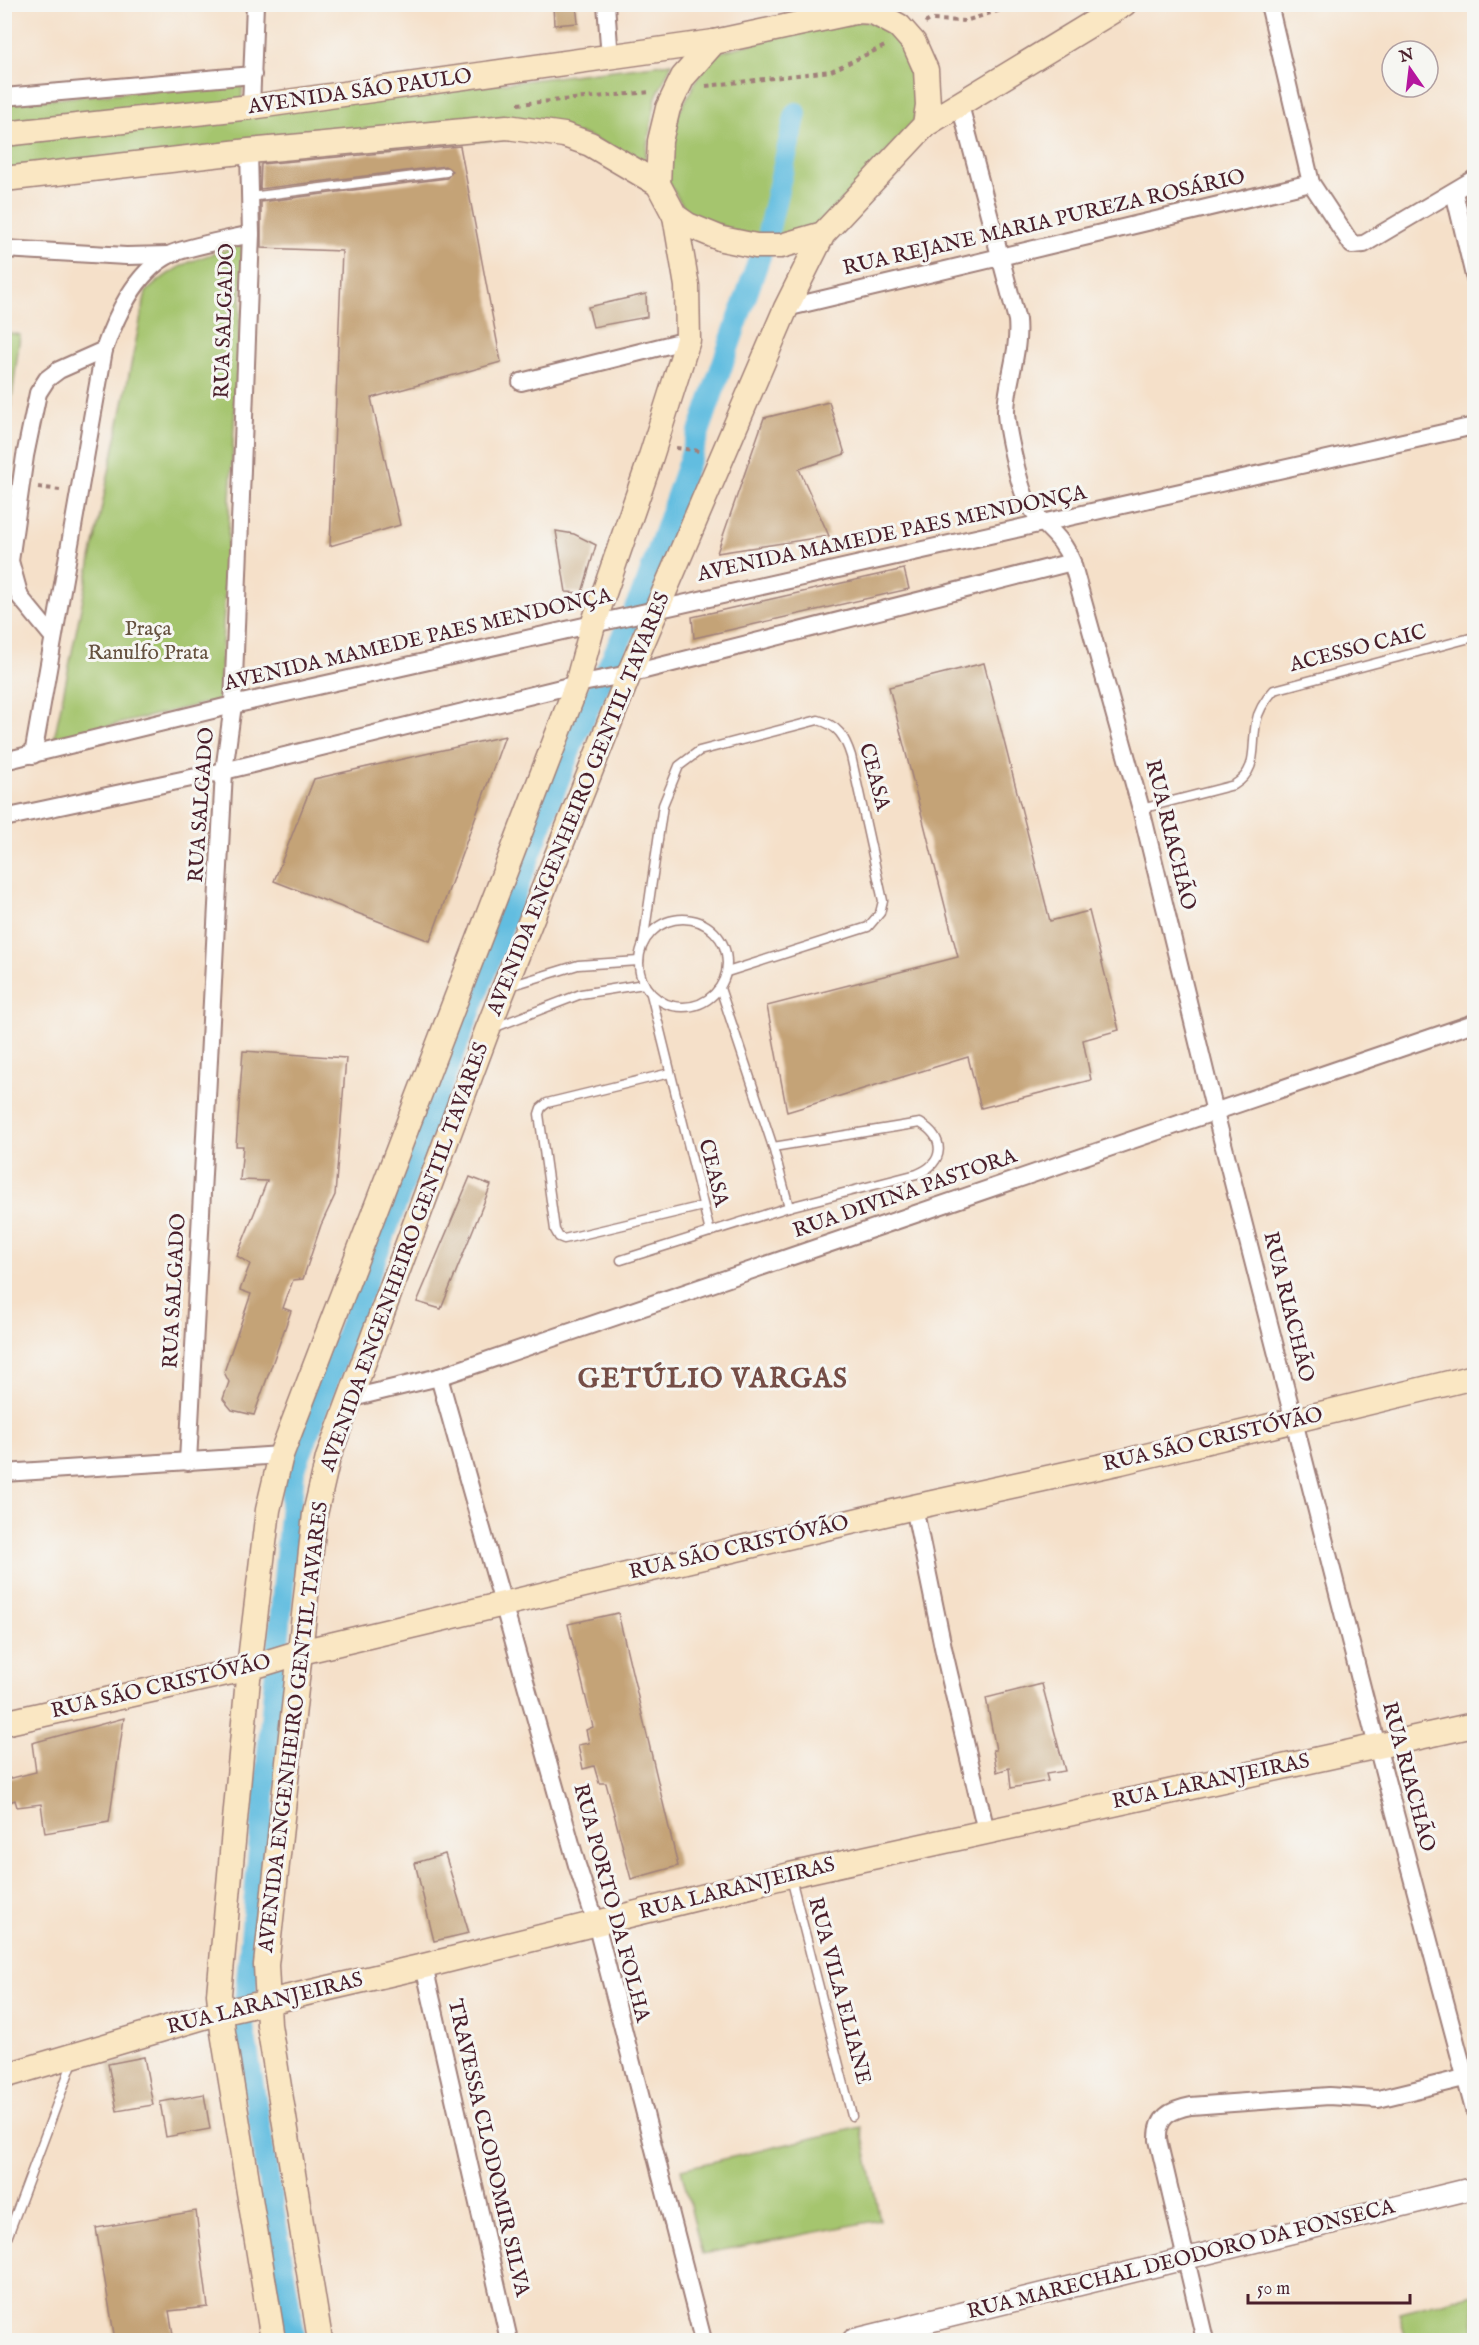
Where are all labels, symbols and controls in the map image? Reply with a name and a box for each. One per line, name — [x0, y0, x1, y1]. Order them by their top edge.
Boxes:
north arrow — [1380, 39, 1440, 99]
text: N — [1397, 45, 1416, 68]
street label: AVENIDA SÃO PAULO — [245, 62, 474, 121]
street label: RUA REJANE MARIA PUREZA ROSÁRIO — [840, 163, 1248, 282]
street label: RUA SALGADO — [209, 243, 241, 399]
street label: AVENIDA MAMEDE PAES MENDONÇA — [694, 479, 1090, 589]
street label: AVENIDA MAMEDE PAES MENDONÇA — [221, 582, 615, 698]
street label: AVENIDA ENGENHEIRO GENTIL TAVARES — [481, 588, 677, 1021]
park label: Praça Ranulfo Prata — [87, 616, 210, 667]
street label: ACESSO CAIC — [1286, 619, 1429, 679]
street label: RUA SALGADO — [183, 726, 221, 884]
street label: CEASA — [852, 740, 896, 814]
street label: RUA RIACHÃO — [1138, 757, 1203, 913]
street label: AVENIDA ENGENHEIRO GENTIL TAVARES — [314, 1039, 495, 1476]
street label: CEASA — [692, 1136, 735, 1210]
street label: RUA DIVINA PASTORA — [790, 1143, 1021, 1245]
street label: RUA SALGADO — [157, 1213, 193, 1369]
street label: RUA RIACHÃO — [1256, 1229, 1321, 1385]
district label: GETÚLIO VARGAS — [578, 1362, 848, 1397]
street label: RUA SÃO CRISTÓVÃO — [1100, 1401, 1326, 1478]
street label: AVENIDA ENGENHEIRO GENTIL TAVARES — [253, 1500, 335, 1955]
street label: RUA SÃO CRISTÓVÃO — [626, 1509, 852, 1586]
street label: RUA SÃO CRISTÓVÃO — [48, 1648, 274, 1725]
street label: RUA RIACHÃO — [1375, 1699, 1442, 1855]
street label: RUA LARANJEIRAS — [1110, 1748, 1312, 1816]
street label: RUA PORTO DA FOLHA — [566, 1781, 656, 2026]
street label: RUA LARANJEIRAS — [636, 1852, 838, 1926]
street label: RUA VILA ELIANE — [801, 1894, 877, 2088]
street label: RUA LARANJEIRAS — [164, 1967, 366, 2041]
street label: TRAVESSA CLODOMIR SILVA — [441, 1997, 536, 2300]
street label: RUA MARECHAL DEODORO DA FONSECA — [964, 2194, 1398, 2326]
scale bar — [1248, 2267, 1410, 2305]
text: 50 m — [1257, 2278, 1290, 2301]

